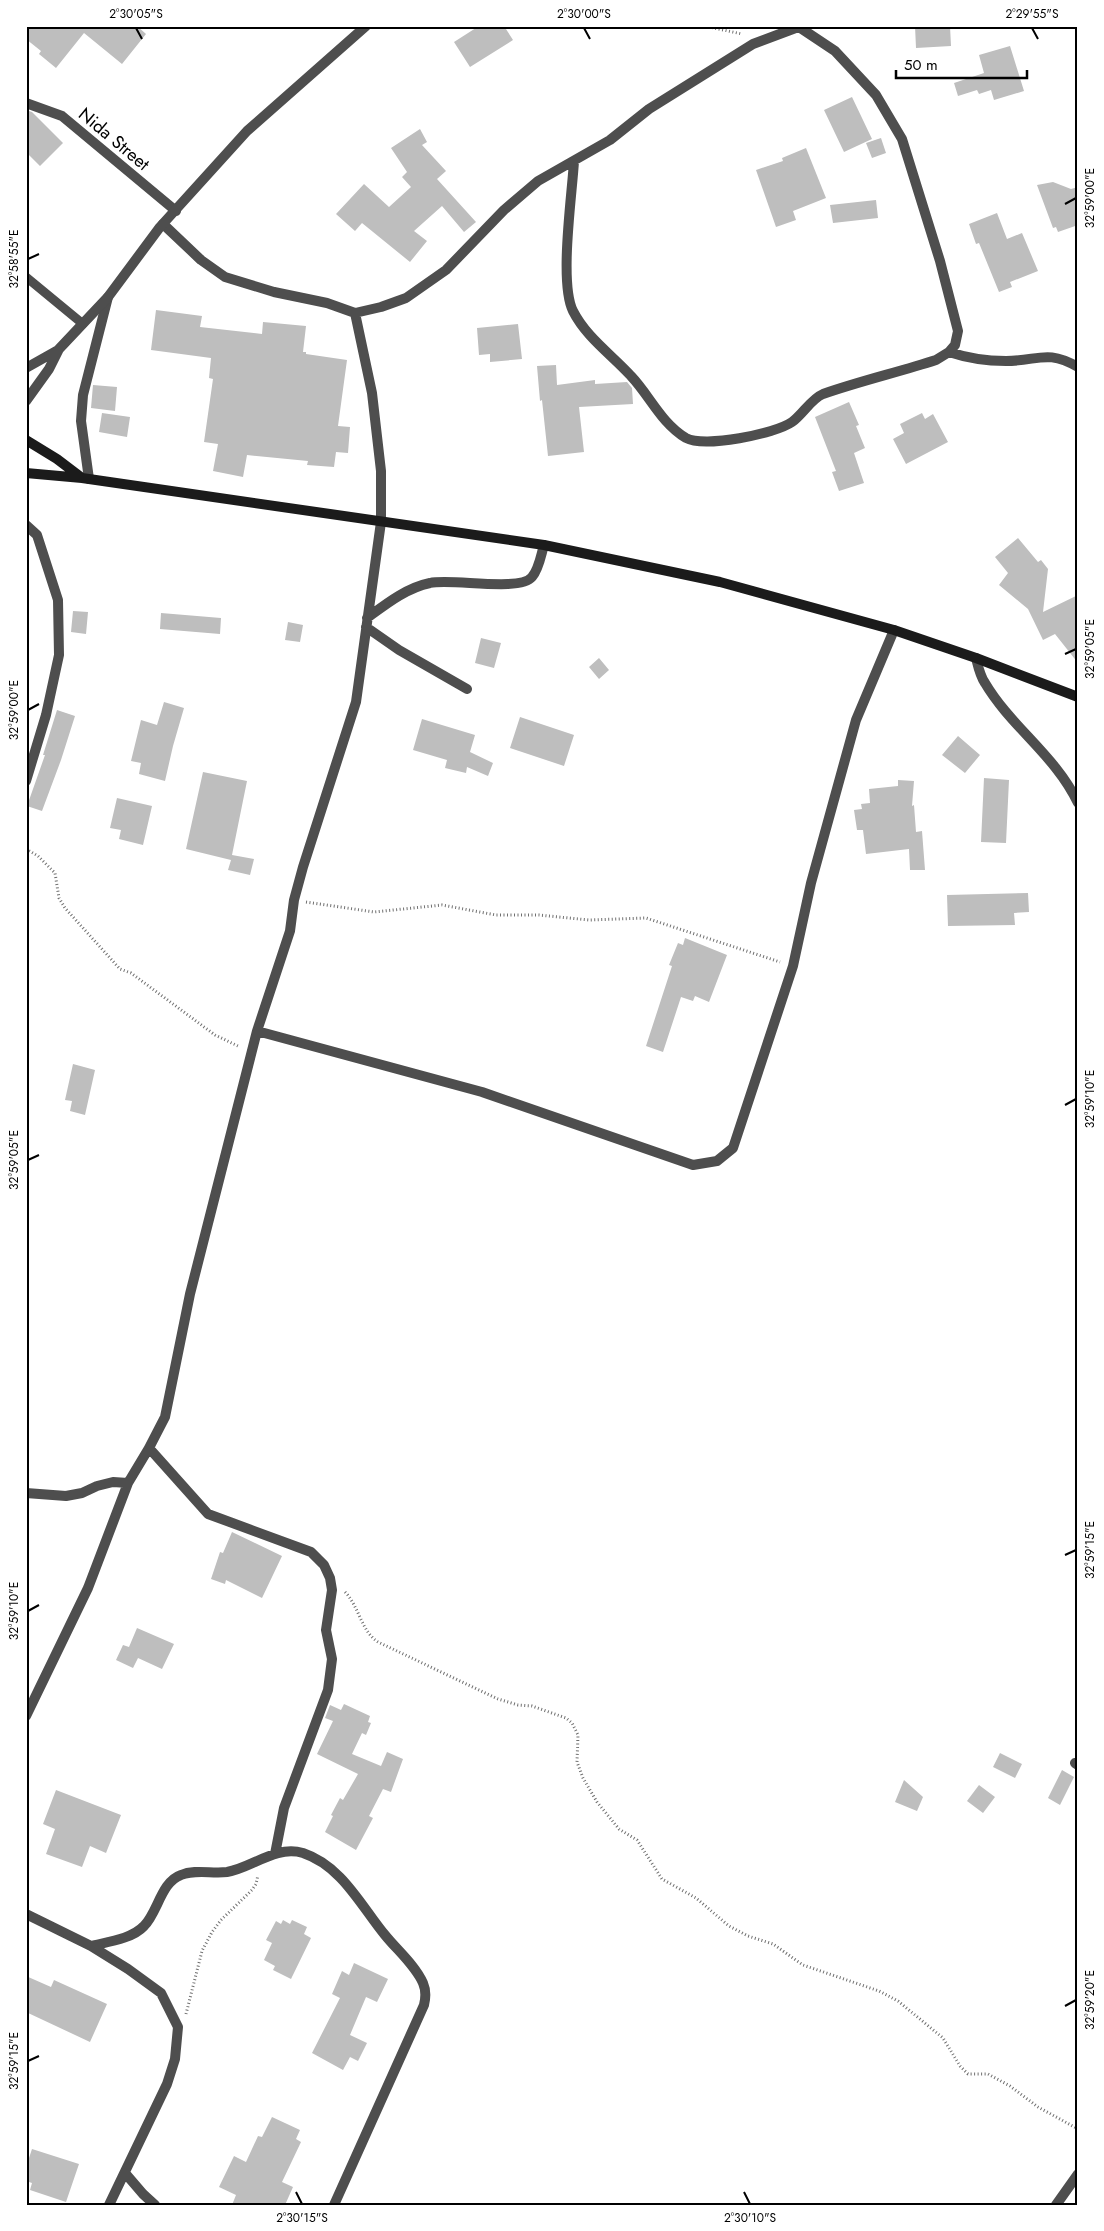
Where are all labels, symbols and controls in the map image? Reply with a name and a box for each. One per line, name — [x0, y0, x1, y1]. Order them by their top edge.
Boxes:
text: 2°30'05"S — [109, 5, 163, 23]
text: 2°30'00"S — [557, 5, 611, 23]
text: 2°29'55"S — [1005, 5, 1059, 23]
scale bar — [896, 48, 1028, 80]
text: 50 m — [904, 54, 938, 76]
street label: Nida Street — [73, 101, 156, 177]
text: 32°59'00"E — [1081, 168, 1099, 228]
text: 32°58'55"E — [5, 229, 23, 289]
text: 32°59'05"E — [1081, 619, 1099, 679]
text: 32°59'00"E — [5, 680, 23, 740]
text: 32°59'10"E — [1081, 1070, 1099, 1128]
text: 32°59'05"E — [5, 1130, 23, 1190]
text: 32°59'15"E — [1081, 1521, 1099, 1579]
text: 32°59'10"E — [5, 1582, 23, 1640]
text: 32°59'20"E — [1081, 1970, 1099, 2030]
text: 32°59'15"E — [5, 2032, 23, 2090]
text: 2°30'15"S — [276, 2209, 328, 2227]
text: 2°30'10"S — [724, 2209, 776, 2227]

